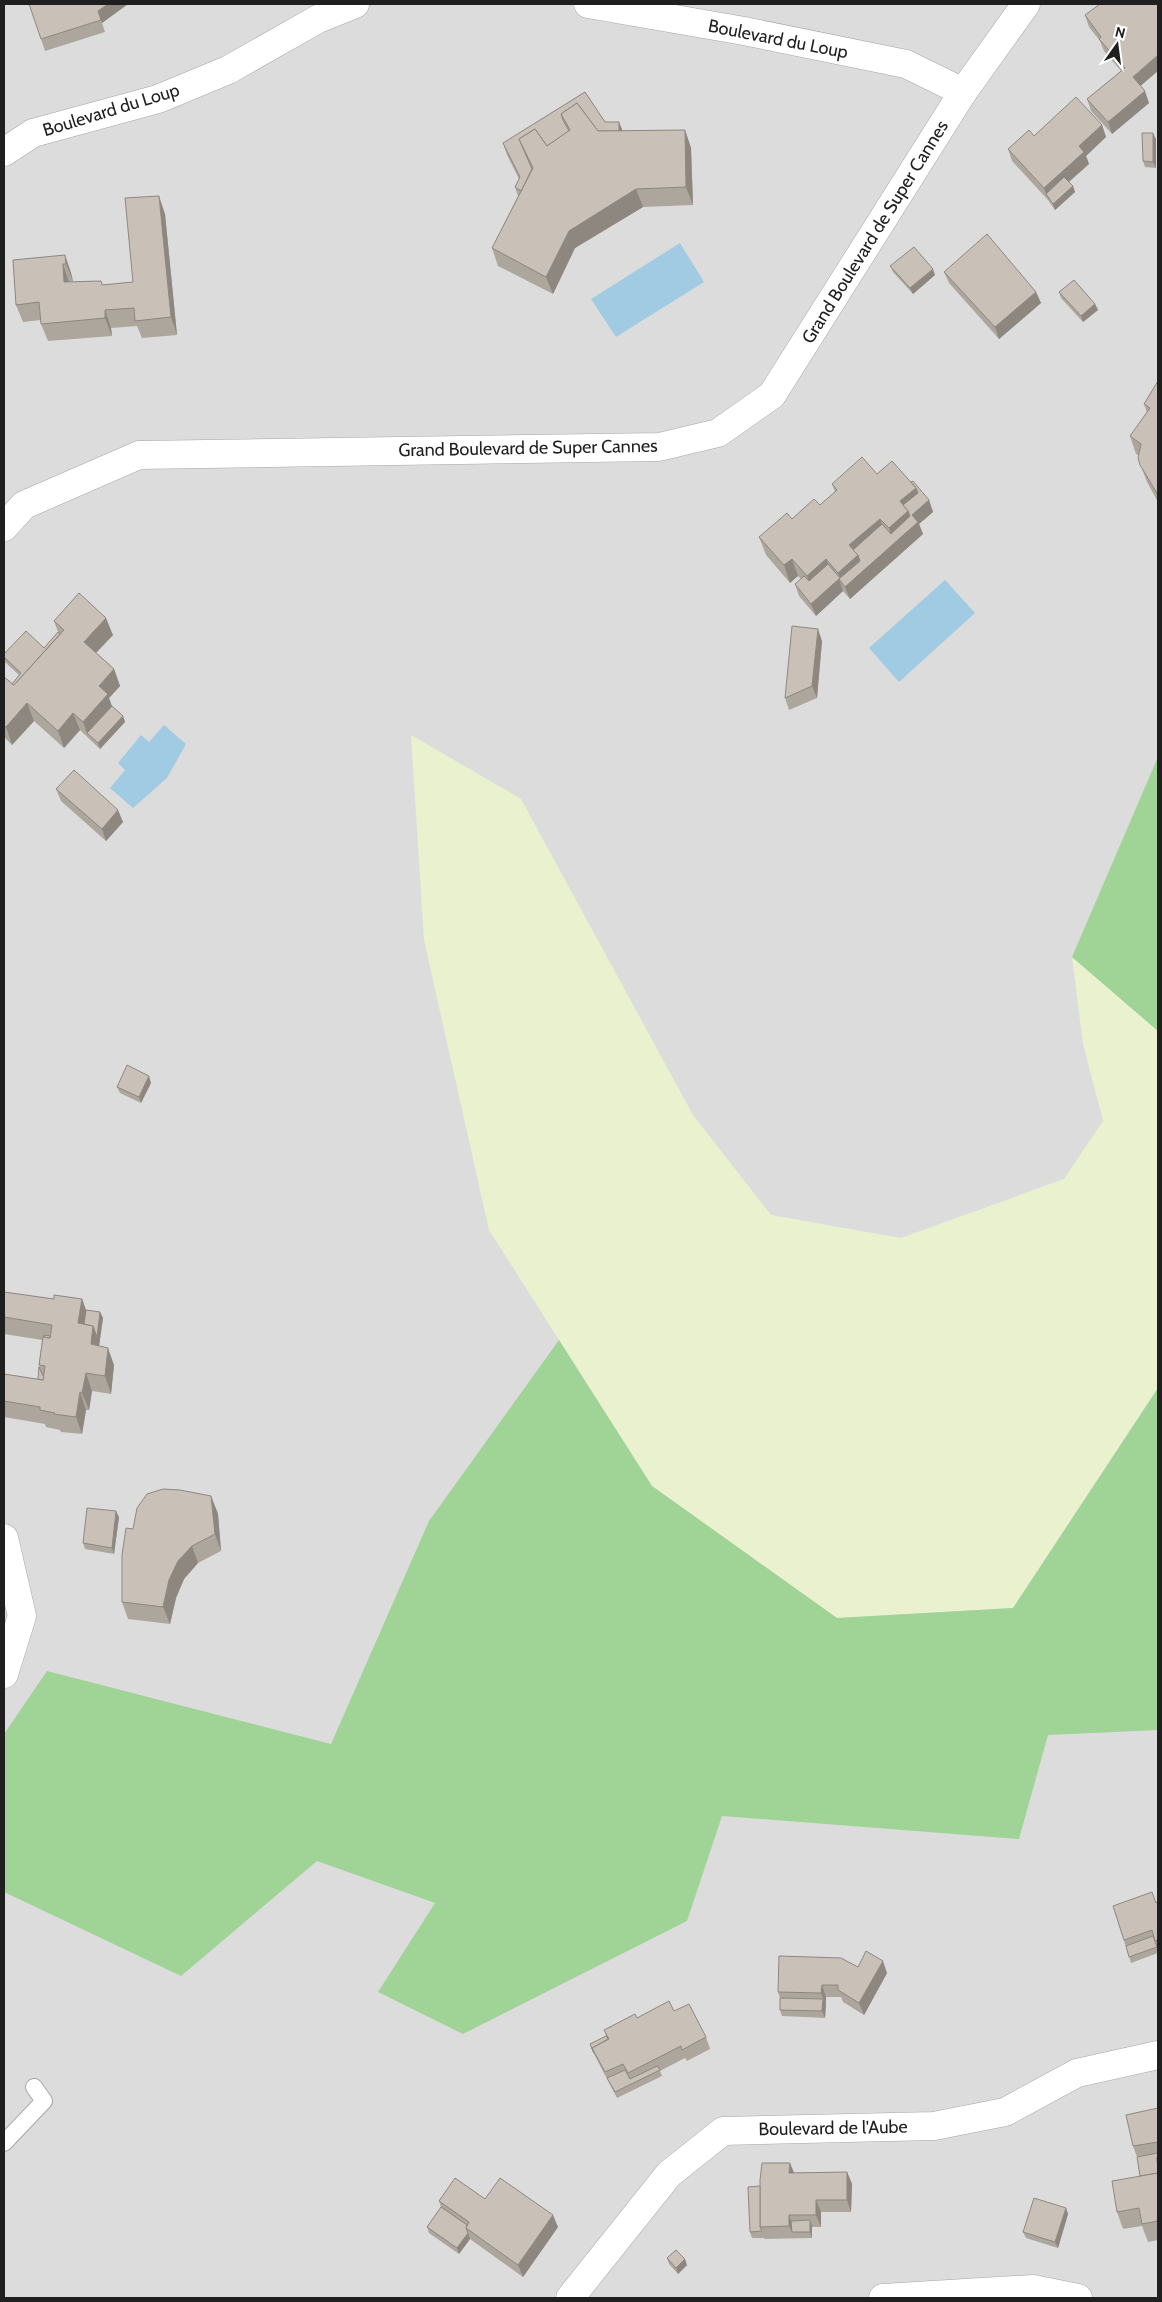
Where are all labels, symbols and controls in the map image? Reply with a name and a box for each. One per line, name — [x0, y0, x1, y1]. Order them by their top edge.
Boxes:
street label: Boulevard du Loup — [706, 15, 850, 63]
north arrow — [1092, 20, 1142, 70]
text: N — [1113, 22, 1127, 42]
street label: Boulevard du Loup — [40, 79, 182, 141]
street label: Grand Boulevard de Super Cannes — [797, 116, 953, 348]
street label: Grand Boulevard de Super Cannes — [398, 435, 658, 461]
street label: Boulevard de l'Aube — [758, 2116, 908, 2140]

